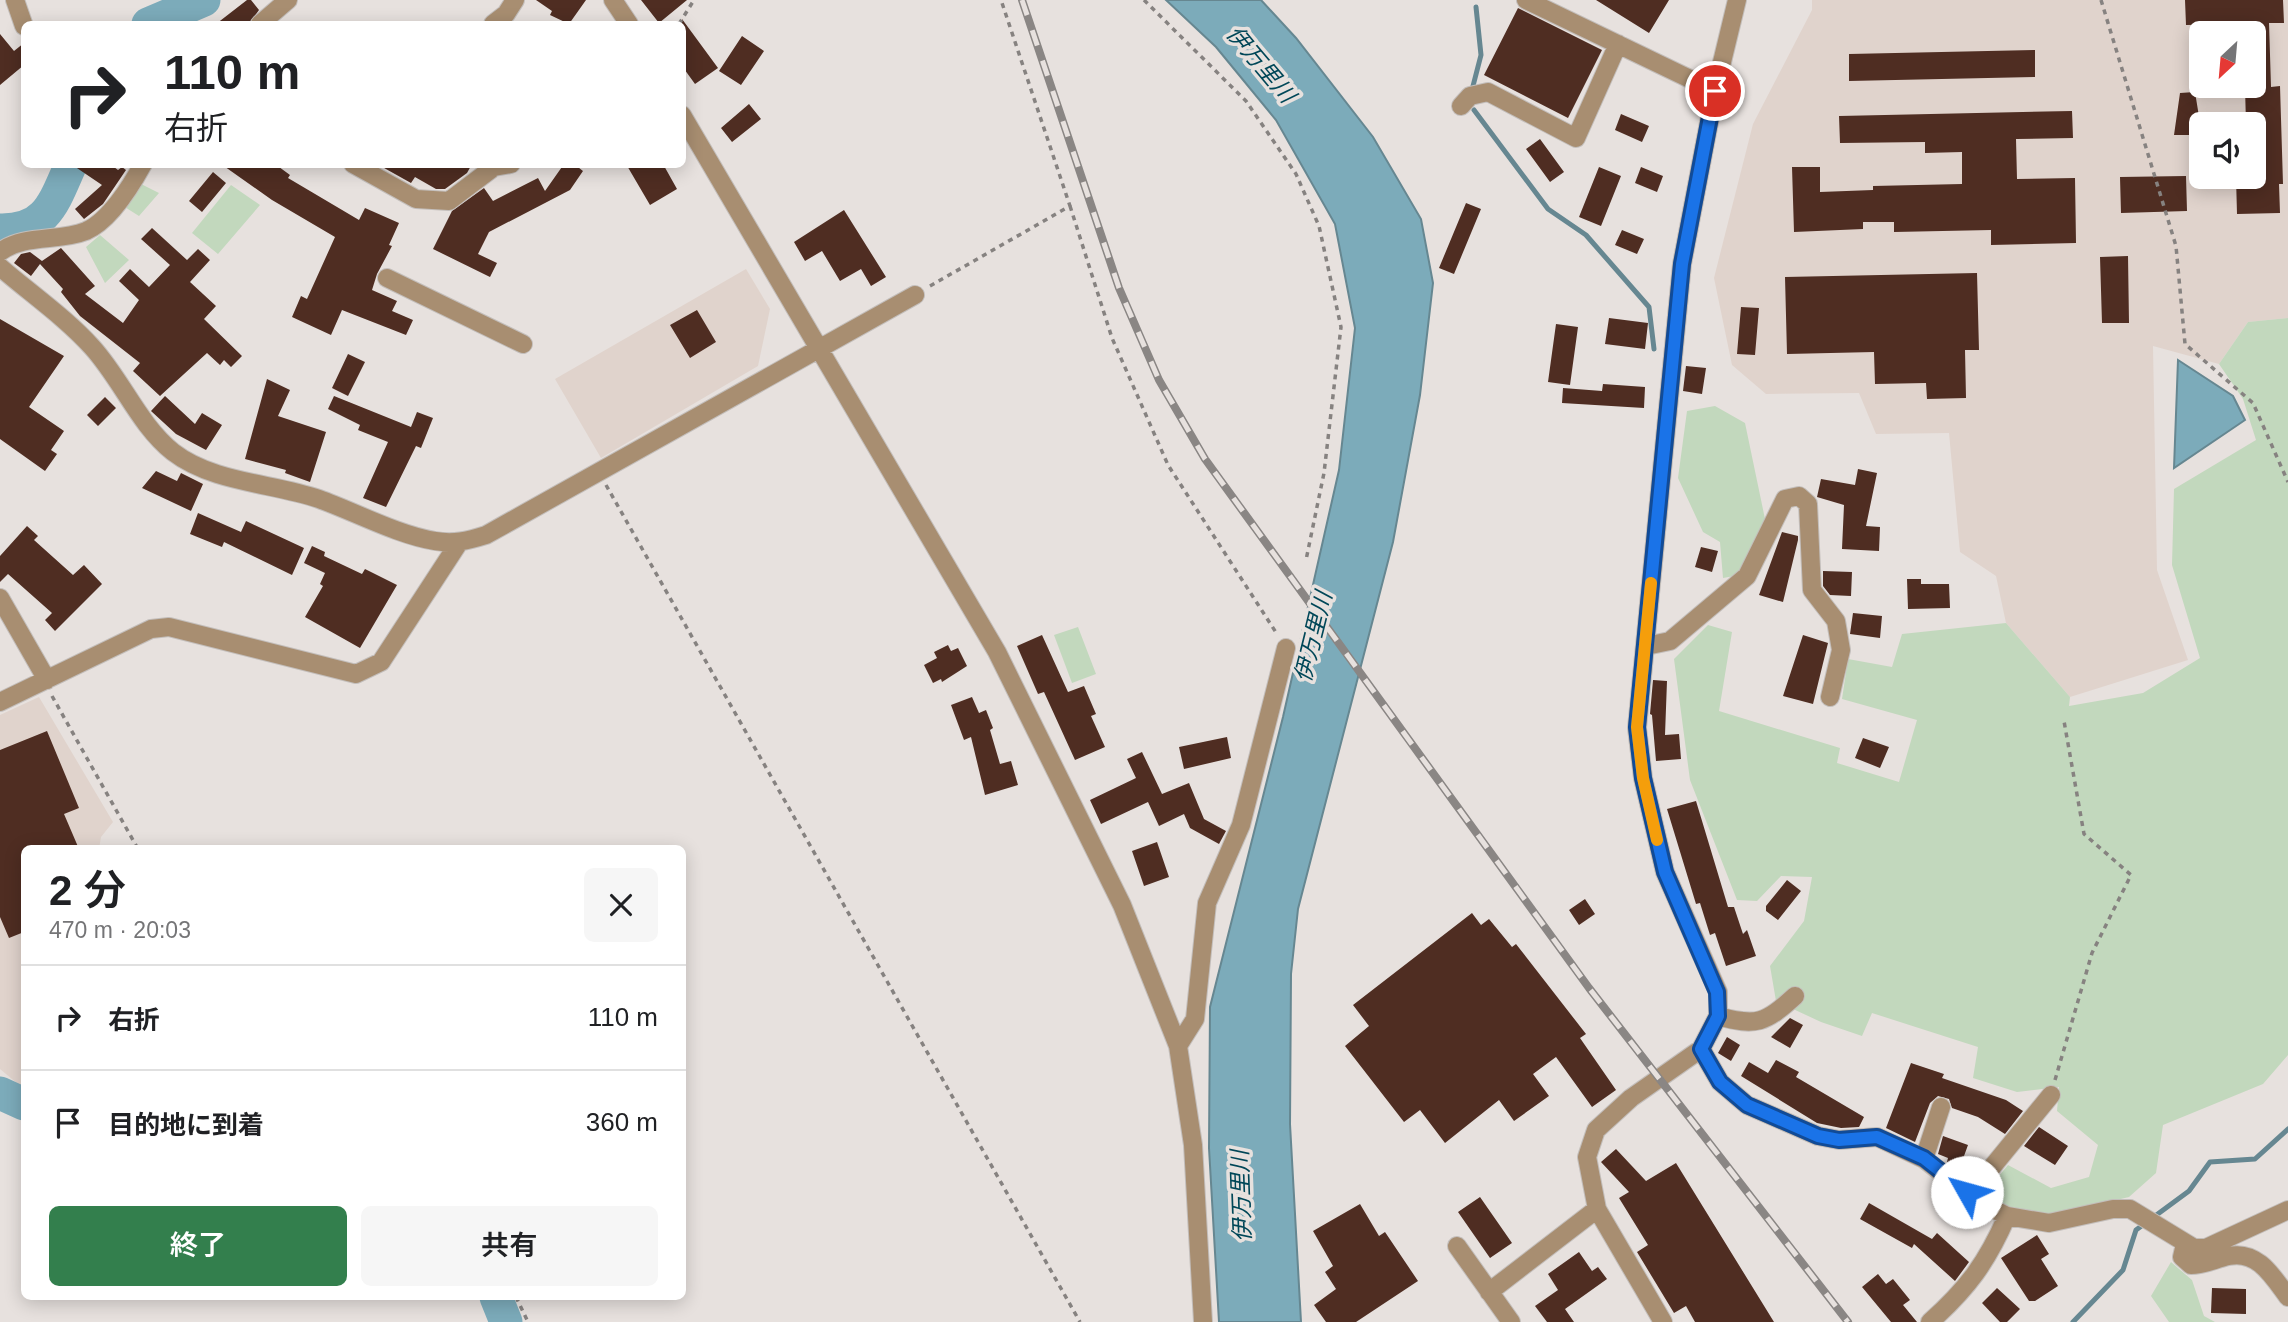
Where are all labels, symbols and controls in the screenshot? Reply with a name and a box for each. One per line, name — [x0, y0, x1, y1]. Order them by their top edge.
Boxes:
water label: 伊万里川 — [1221, 20, 1302, 110]
north arrow — [2189, 21, 2266, 98]
map controls — [2189, 21, 2266, 189]
text: 110 m — [164, 45, 300, 99]
icon: right — [49, 49, 140, 140]
pin — [1685, 61, 1745, 121]
icon: arrive — [1696, 72, 1734, 110]
text: 右折 — [164, 110, 228, 146]
button: sound — [2189, 112, 2266, 189]
water label: 伊万里川 — [1289, 586, 1337, 685]
text: 2 分 — [49, 867, 126, 914]
button: close — [584, 868, 658, 942]
text: 470 m · 20:03 — [49, 917, 191, 943]
icon: right — [49, 999, 87, 1037]
text: 110 m — [588, 1002, 658, 1032]
text: 右折 — [108, 1005, 160, 1035]
icon: arrive — [49, 1104, 87, 1142]
text: 360 m — [586, 1107, 658, 1137]
text: 目的地に到着 — [108, 1110, 264, 1140]
water label: 伊万里川 — [1226, 1147, 1256, 1242]
position arrow — [1930, 1155, 2004, 1229]
button: 終了 — [49, 1206, 347, 1286]
button: 共有 — [361, 1206, 658, 1286]

